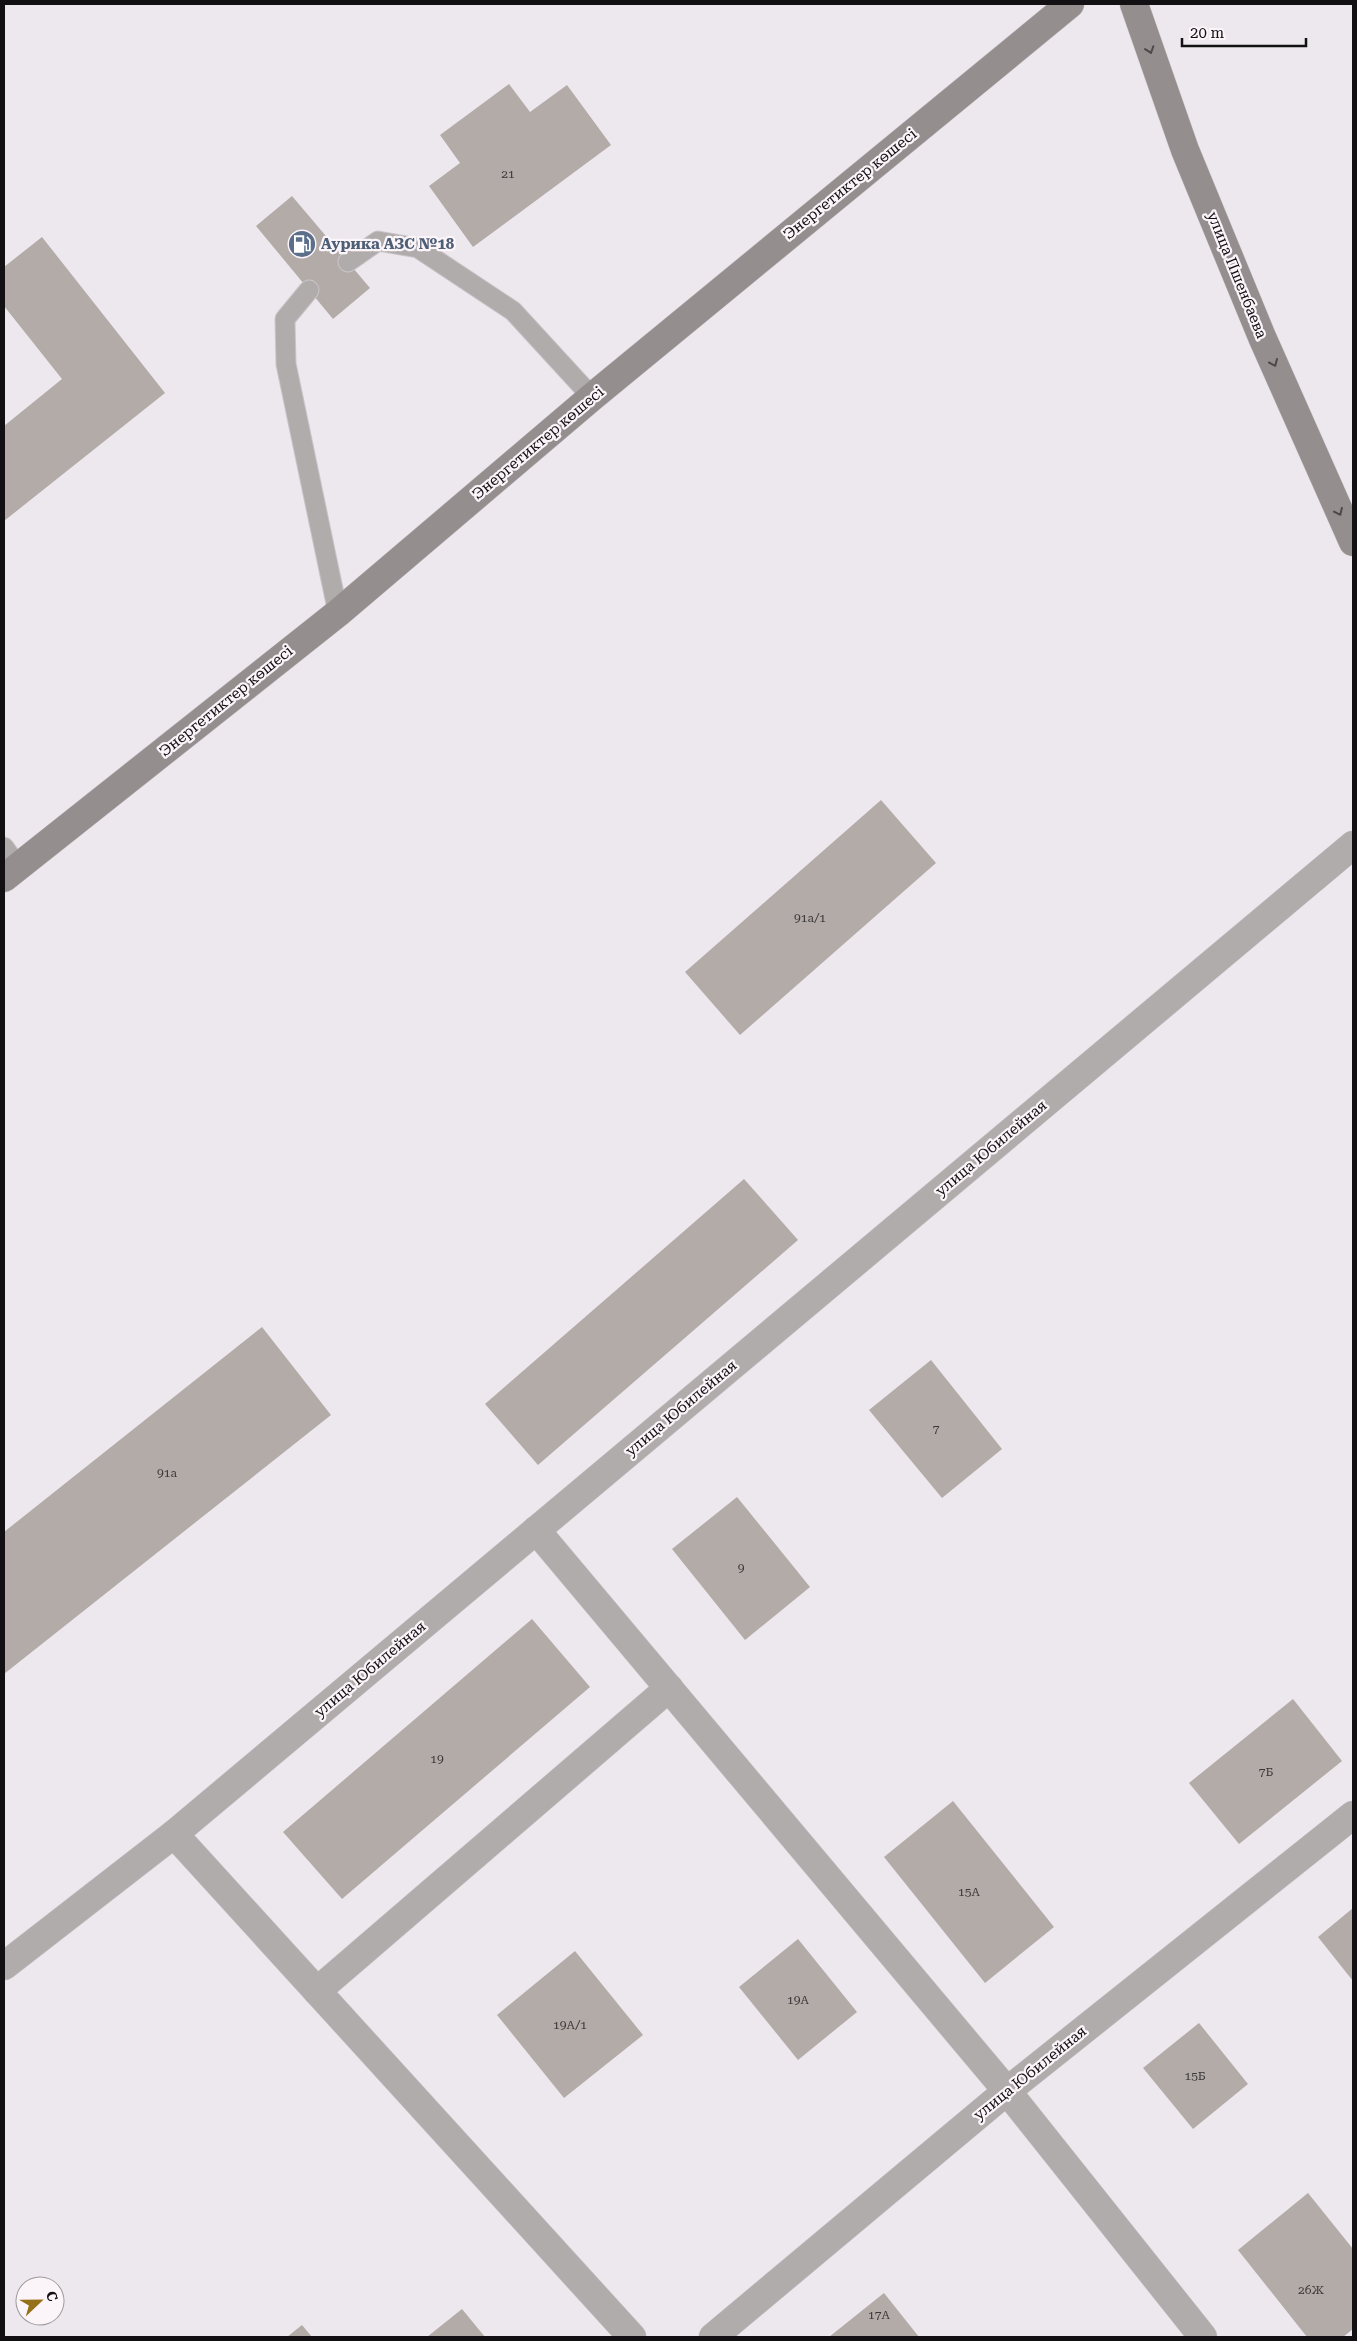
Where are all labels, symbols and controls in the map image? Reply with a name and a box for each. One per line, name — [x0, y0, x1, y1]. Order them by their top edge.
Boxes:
scale bar — [1182, 15, 1306, 47]
text: 20 m — [1190, 24, 1225, 42]
one-way arrow — [1144, 45, 1154, 53]
street label: Энергетиктер көшесі — [780, 125, 920, 243]
house number: 21 — [501, 167, 515, 181]
street label: улица Пшенбаева — [1203, 209, 1271, 341]
fuel station icon: Аурика АЗС №18 — [287, 229, 317, 259]
place label: Аурика АЗС №18 — [321, 235, 455, 253]
one-way arrow — [1268, 359, 1278, 367]
street label: Энергетиктер көшесі — [469, 383, 608, 503]
one-way arrow — [1333, 507, 1343, 516]
street label: Энергетиктер көшесі — [156, 642, 296, 760]
house number: 91а/1 — [794, 911, 826, 925]
street label: улица Юбилейная — [932, 1096, 1050, 1200]
street label: улица Юбилейная — [622, 1356, 740, 1460]
house number: 7 — [933, 1422, 940, 1436]
house number: 91а — [157, 1466, 177, 1480]
house number: 9 — [738, 1561, 745, 1575]
street label: улица Юбилейная — [311, 1617, 429, 1721]
house number: 19 — [430, 1752, 444, 1766]
house number: 7Б — [1259, 1765, 1274, 1779]
house number: 15А — [958, 1885, 981, 1899]
house number: 19А — [787, 1993, 810, 2007]
house number: 19А/1 — [553, 2018, 587, 2032]
street label: улица Юбилейная — [970, 2022, 1090, 2124]
house number: 15Б — [1184, 2069, 1206, 2083]
north arrow — [15, 2276, 65, 2326]
house number: 26Ж — [1298, 2283, 1324, 2297]
text: С — [43, 2289, 61, 2304]
house number: 17А — [868, 2308, 891, 2322]

